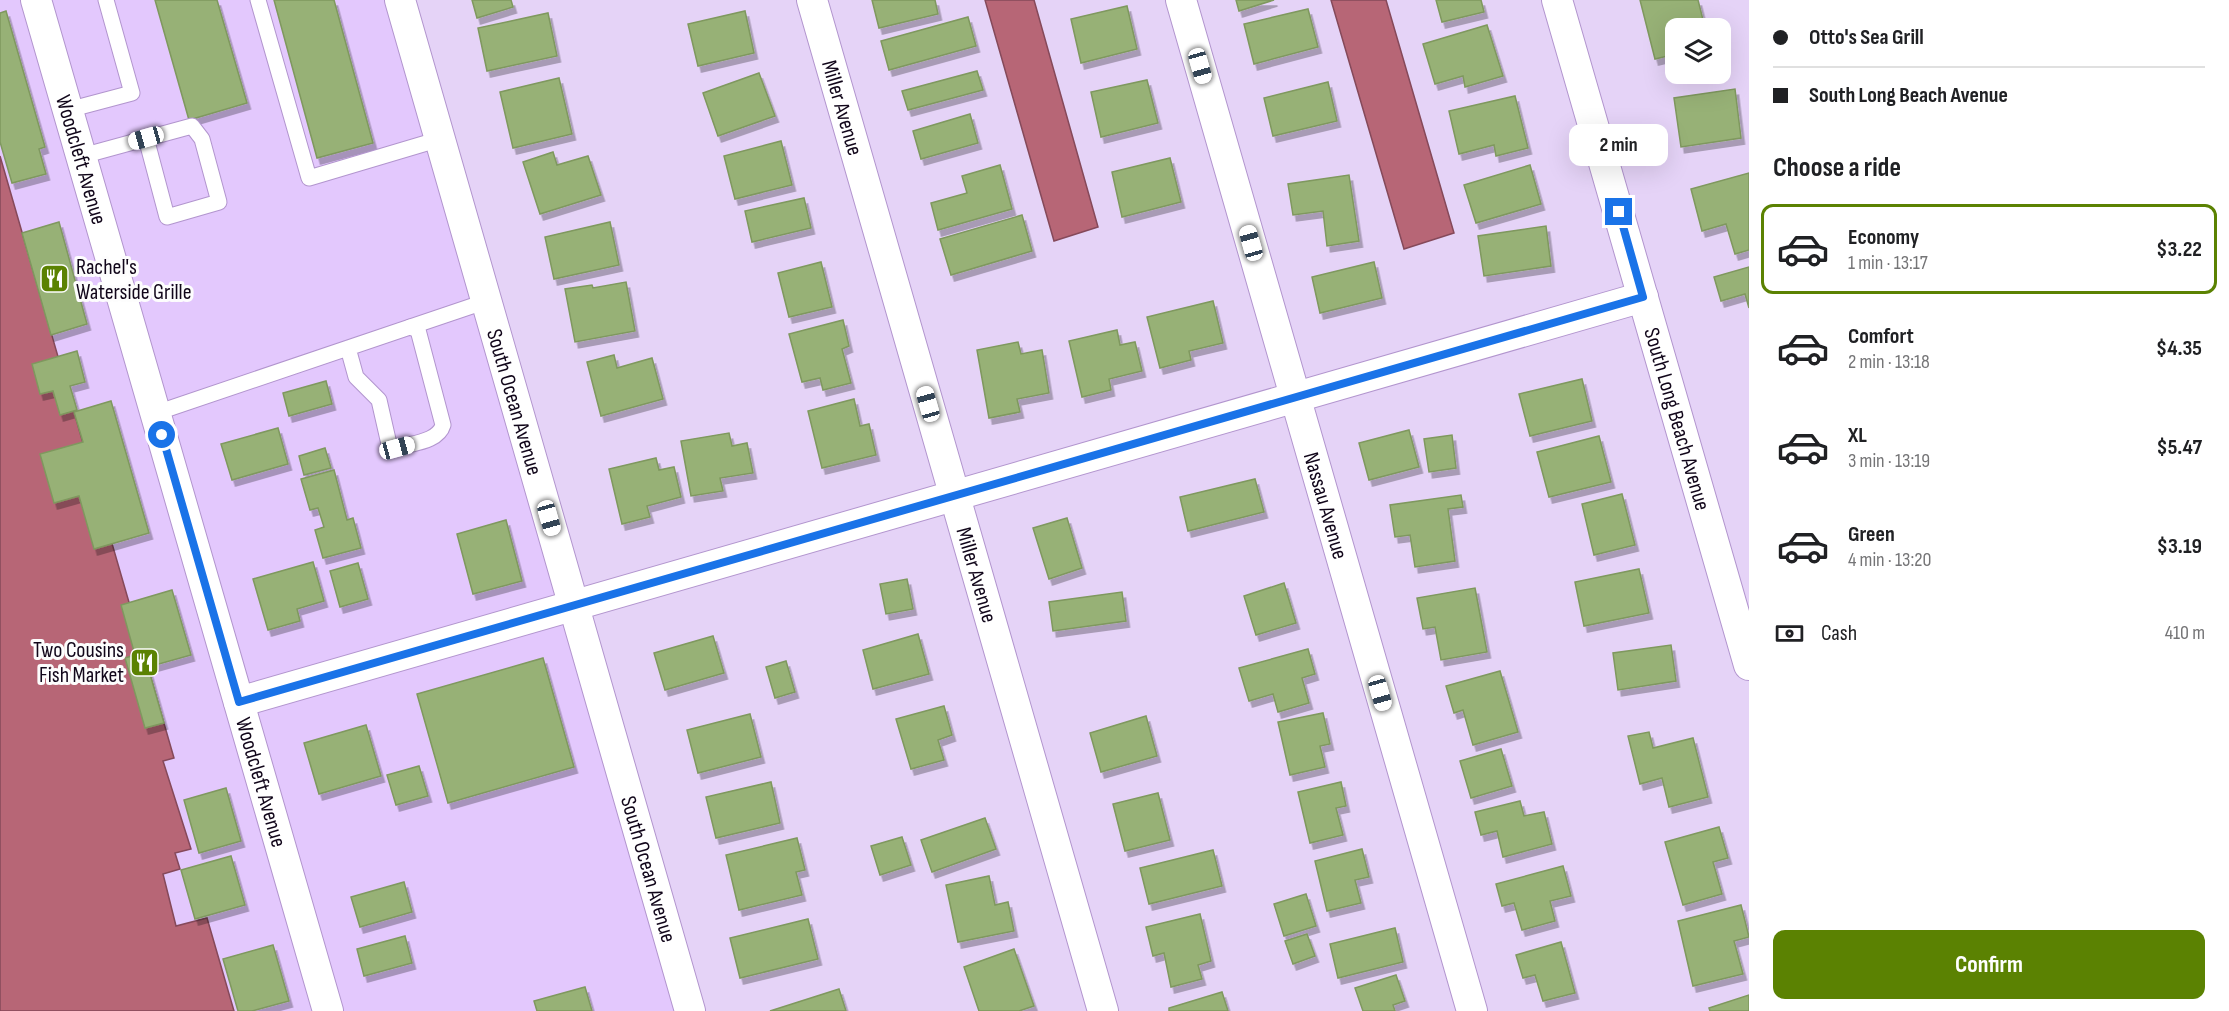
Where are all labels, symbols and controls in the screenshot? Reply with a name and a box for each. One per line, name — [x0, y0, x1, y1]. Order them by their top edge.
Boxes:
map controls — [1665, 18, 1731, 84]
button: layers — [1665, 18, 1731, 84]
text: Otto's Sea Grill — [1809, 24, 1924, 51]
car — [1186, 46, 1214, 86]
street label: Miller Avenue — [815, 57, 868, 159]
text: South Long Beach Avenue — [1809, 82, 2008, 109]
street label: Woodcleft Avenue — [49, 92, 112, 228]
car — [126, 124, 166, 152]
callout: 2 min — [1570, 125, 1668, 167]
text: 2 min — [1599, 133, 1638, 157]
text: Choose a ride — [1773, 152, 1901, 184]
route end — [1605, 198, 1632, 225]
icon: car — [1776, 222, 1830, 276]
car — [1237, 223, 1265, 263]
text: Economy — [1848, 224, 1919, 251]
text: $3.22 — [2156, 236, 2202, 263]
text: 1 min · 13:17 — [1848, 251, 1928, 275]
place label: Rachel's Waterside Grille — [76, 254, 192, 306]
restaurant icon: Rachel's Waterside Grille — [39, 263, 71, 295]
icon: car — [1776, 321, 1830, 375]
text: Comfort — [1848, 323, 1914, 350]
street label: South Long Beach Avenue — [1637, 325, 1716, 514]
street label: South Ocean Avenue — [480, 326, 548, 479]
text: $4.35 — [2156, 335, 2202, 362]
text: 2 min · 13:18 — [1848, 350, 1930, 374]
car — [914, 384, 942, 424]
icon: car — [1776, 420, 1830, 474]
route start — [148, 421, 175, 448]
text: XL — [1848, 422, 1867, 449]
text: $5.47 — [2156, 434, 2202, 461]
car — [377, 435, 417, 461]
street label: Nassau Avenue — [1297, 449, 1353, 563]
text: 3 min · 13:19 — [1848, 449, 1930, 473]
car — [535, 498, 563, 538]
icon: car — [1776, 519, 1830, 573]
text: Green — [1848, 521, 1895, 548]
street label: Miller Avenue — [949, 524, 1002, 626]
text: $3.19 — [2157, 533, 2202, 560]
text: 4 min · 13:20 — [1848, 548, 1931, 572]
icon: cash — [1773, 617, 1806, 650]
text: Cash — [1821, 620, 1857, 647]
text: 410 m — [2165, 621, 2205, 645]
place label: Two Cousins Fish Market — [33, 637, 124, 689]
restaurant icon: Two Cousins Fish Market — [129, 646, 161, 678]
car — [1366, 673, 1394, 713]
street label: Woodcleft Avenue — [229, 715, 292, 850]
street label: South Ocean Avenue — [614, 793, 682, 946]
button: Confirm — [1773, 930, 2205, 999]

